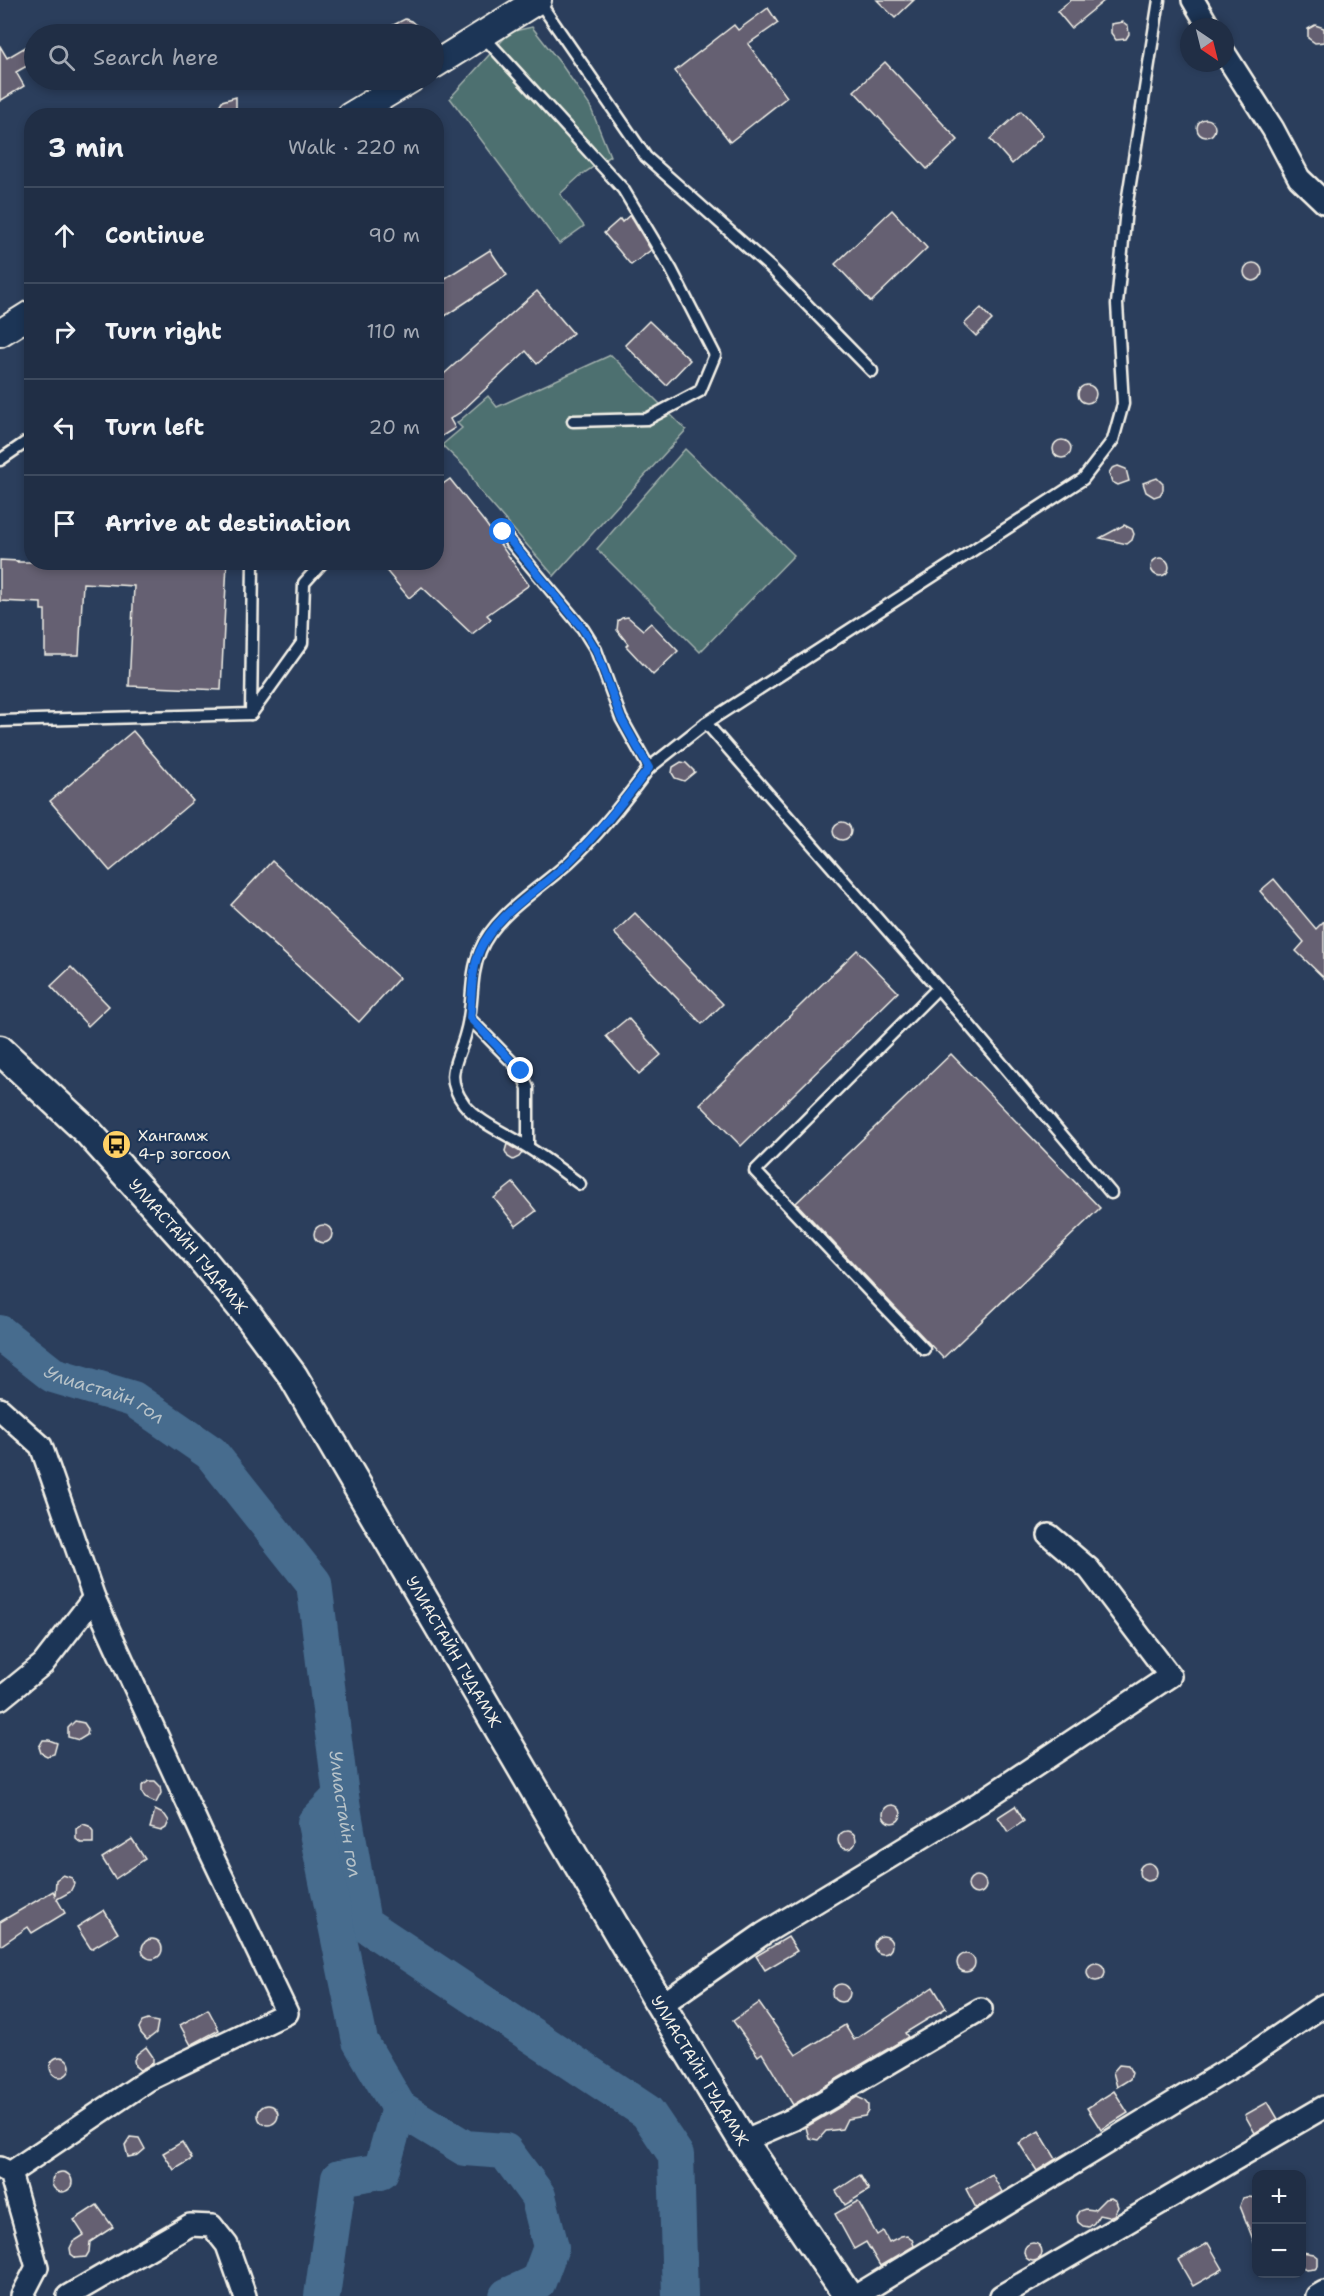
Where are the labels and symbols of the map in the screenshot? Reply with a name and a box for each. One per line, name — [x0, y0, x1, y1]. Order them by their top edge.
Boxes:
north arrow — [1180, 18, 1234, 72]
route start — [489, 518, 515, 544]
route end — [507, 1057, 533, 1083]
place label: Хангамж 4-р зогсоол — [138, 1125, 230, 1164]
bus stop icon: Хангамж 4-р зогсоол — [101, 1128, 133, 1160]
street label: УЛИАСТАЙН ГУДАМЖ — [124, 1174, 252, 1317]
water label: Улиастайн гол — [39, 1360, 169, 1429]
street label: УЛИАСТАЙН ГУДАМЖ — [401, 1572, 506, 1731]
water label: Улиастайн гол — [323, 1749, 367, 1879]
street label: УЛИАСТАЙН ГУДАМЖ — [647, 1991, 754, 2149]

